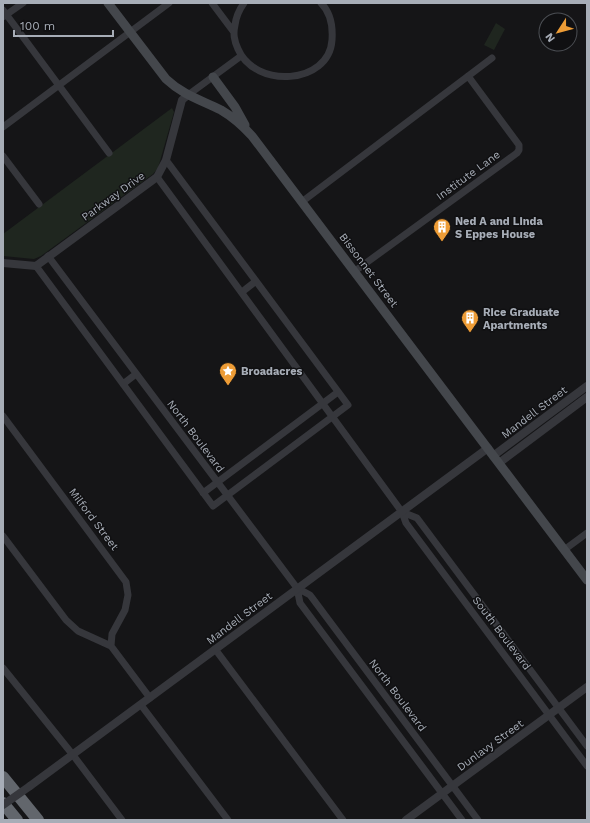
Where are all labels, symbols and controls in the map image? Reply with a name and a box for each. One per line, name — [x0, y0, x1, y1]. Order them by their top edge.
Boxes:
scale bar — [14, 12, 113, 38]
north arrow — [538, 12, 578, 52]
text: 100 m — [20, 19, 55, 33]
text: N — [543, 30, 558, 45]
street label: Institute Lane — [434, 148, 503, 203]
street label: Parkway Drive — [79, 169, 148, 224]
place label: Ned A and Linda S Eppes House — [455, 215, 543, 241]
building icon: Ned A and Linda S Eppes House — [432, 217, 452, 242]
street label: Bissonnet Street — [336, 231, 401, 310]
place label: Rice Graduate Apartments — [483, 306, 560, 332]
building icon: Rice Graduate Apartments — [460, 308, 480, 333]
place icon: Broadacres — [218, 361, 238, 386]
place label: Broadacres — [241, 365, 303, 378]
street label: Mandell Street — [499, 383, 570, 441]
street label: North Boulevard — [164, 398, 227, 475]
street label: Milford Street — [66, 486, 121, 553]
street label: Mandell Street — [204, 589, 275, 647]
street label: South Boulevard — [470, 594, 533, 673]
street label: North Boulevard — [366, 657, 429, 734]
street label: Dunlavy Street — [455, 717, 526, 774]

